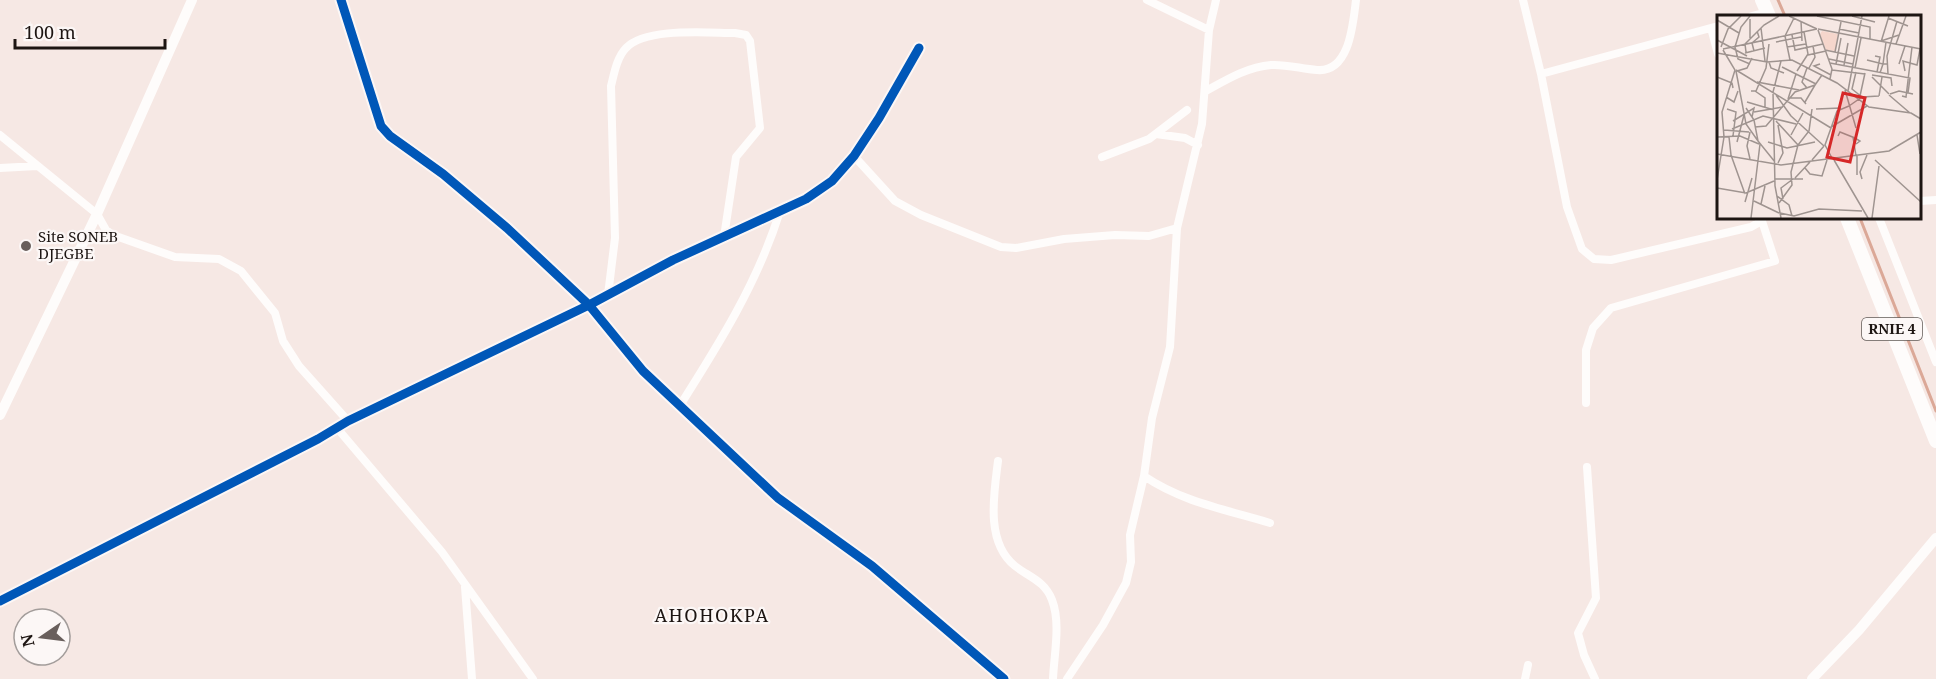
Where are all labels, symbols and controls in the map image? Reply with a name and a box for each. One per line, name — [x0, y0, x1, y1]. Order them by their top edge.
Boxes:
scale bar — [15, 12, 165, 50]
inset map — [1717, 15, 1921, 219]
text: 100 m — [24, 20, 76, 44]
place label: Site SONEB DJEGBE — [38, 226, 118, 263]
marker: Site SONEB DJEGBE — [19, 239, 33, 253]
road number: RNIE 4 — [1862, 318, 1922, 340]
district label: AHOHOKPA — [654, 603, 770, 627]
north arrow — [12, 607, 72, 667]
text: N — [15, 631, 40, 649]

